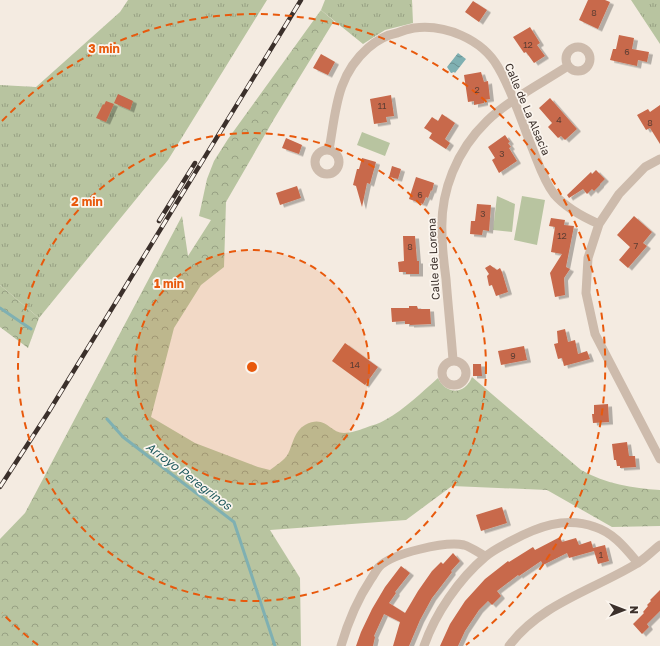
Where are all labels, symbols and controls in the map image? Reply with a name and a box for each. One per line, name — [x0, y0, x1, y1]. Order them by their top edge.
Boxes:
house number: 8 — [591, 7, 597, 18]
house number: 12 — [523, 39, 533, 50]
text: 3 min — [88, 41, 120, 56]
house number: 6 — [624, 46, 630, 57]
street label: Calle de La Alsacia — [503, 61, 553, 157]
house number: 2 — [474, 84, 480, 95]
house number: 11 — [378, 100, 387, 111]
house number: 4 — [556, 114, 562, 125]
house number: 8 — [647, 117, 653, 128]
house number: 3 — [499, 148, 505, 159]
house number: 6 — [417, 189, 423, 200]
text: 2 min — [71, 194, 103, 209]
house number: 3 — [480, 208, 486, 219]
street label: Calle de Lorena — [424, 218, 442, 300]
house number: 12 — [557, 230, 567, 241]
house number: 7 — [634, 240, 639, 251]
house number: 8 — [407, 241, 413, 252]
text: 1 min — [154, 276, 184, 291]
house number: 9 — [510, 350, 516, 361]
house number: 14 — [350, 359, 360, 370]
centre of rings — [245, 360, 259, 374]
water label: Arroyo Peregrinos — [143, 439, 235, 513]
house number: 1 — [599, 549, 604, 560]
north arrow — [604, 590, 644, 630]
text: N — [628, 606, 641, 614]

